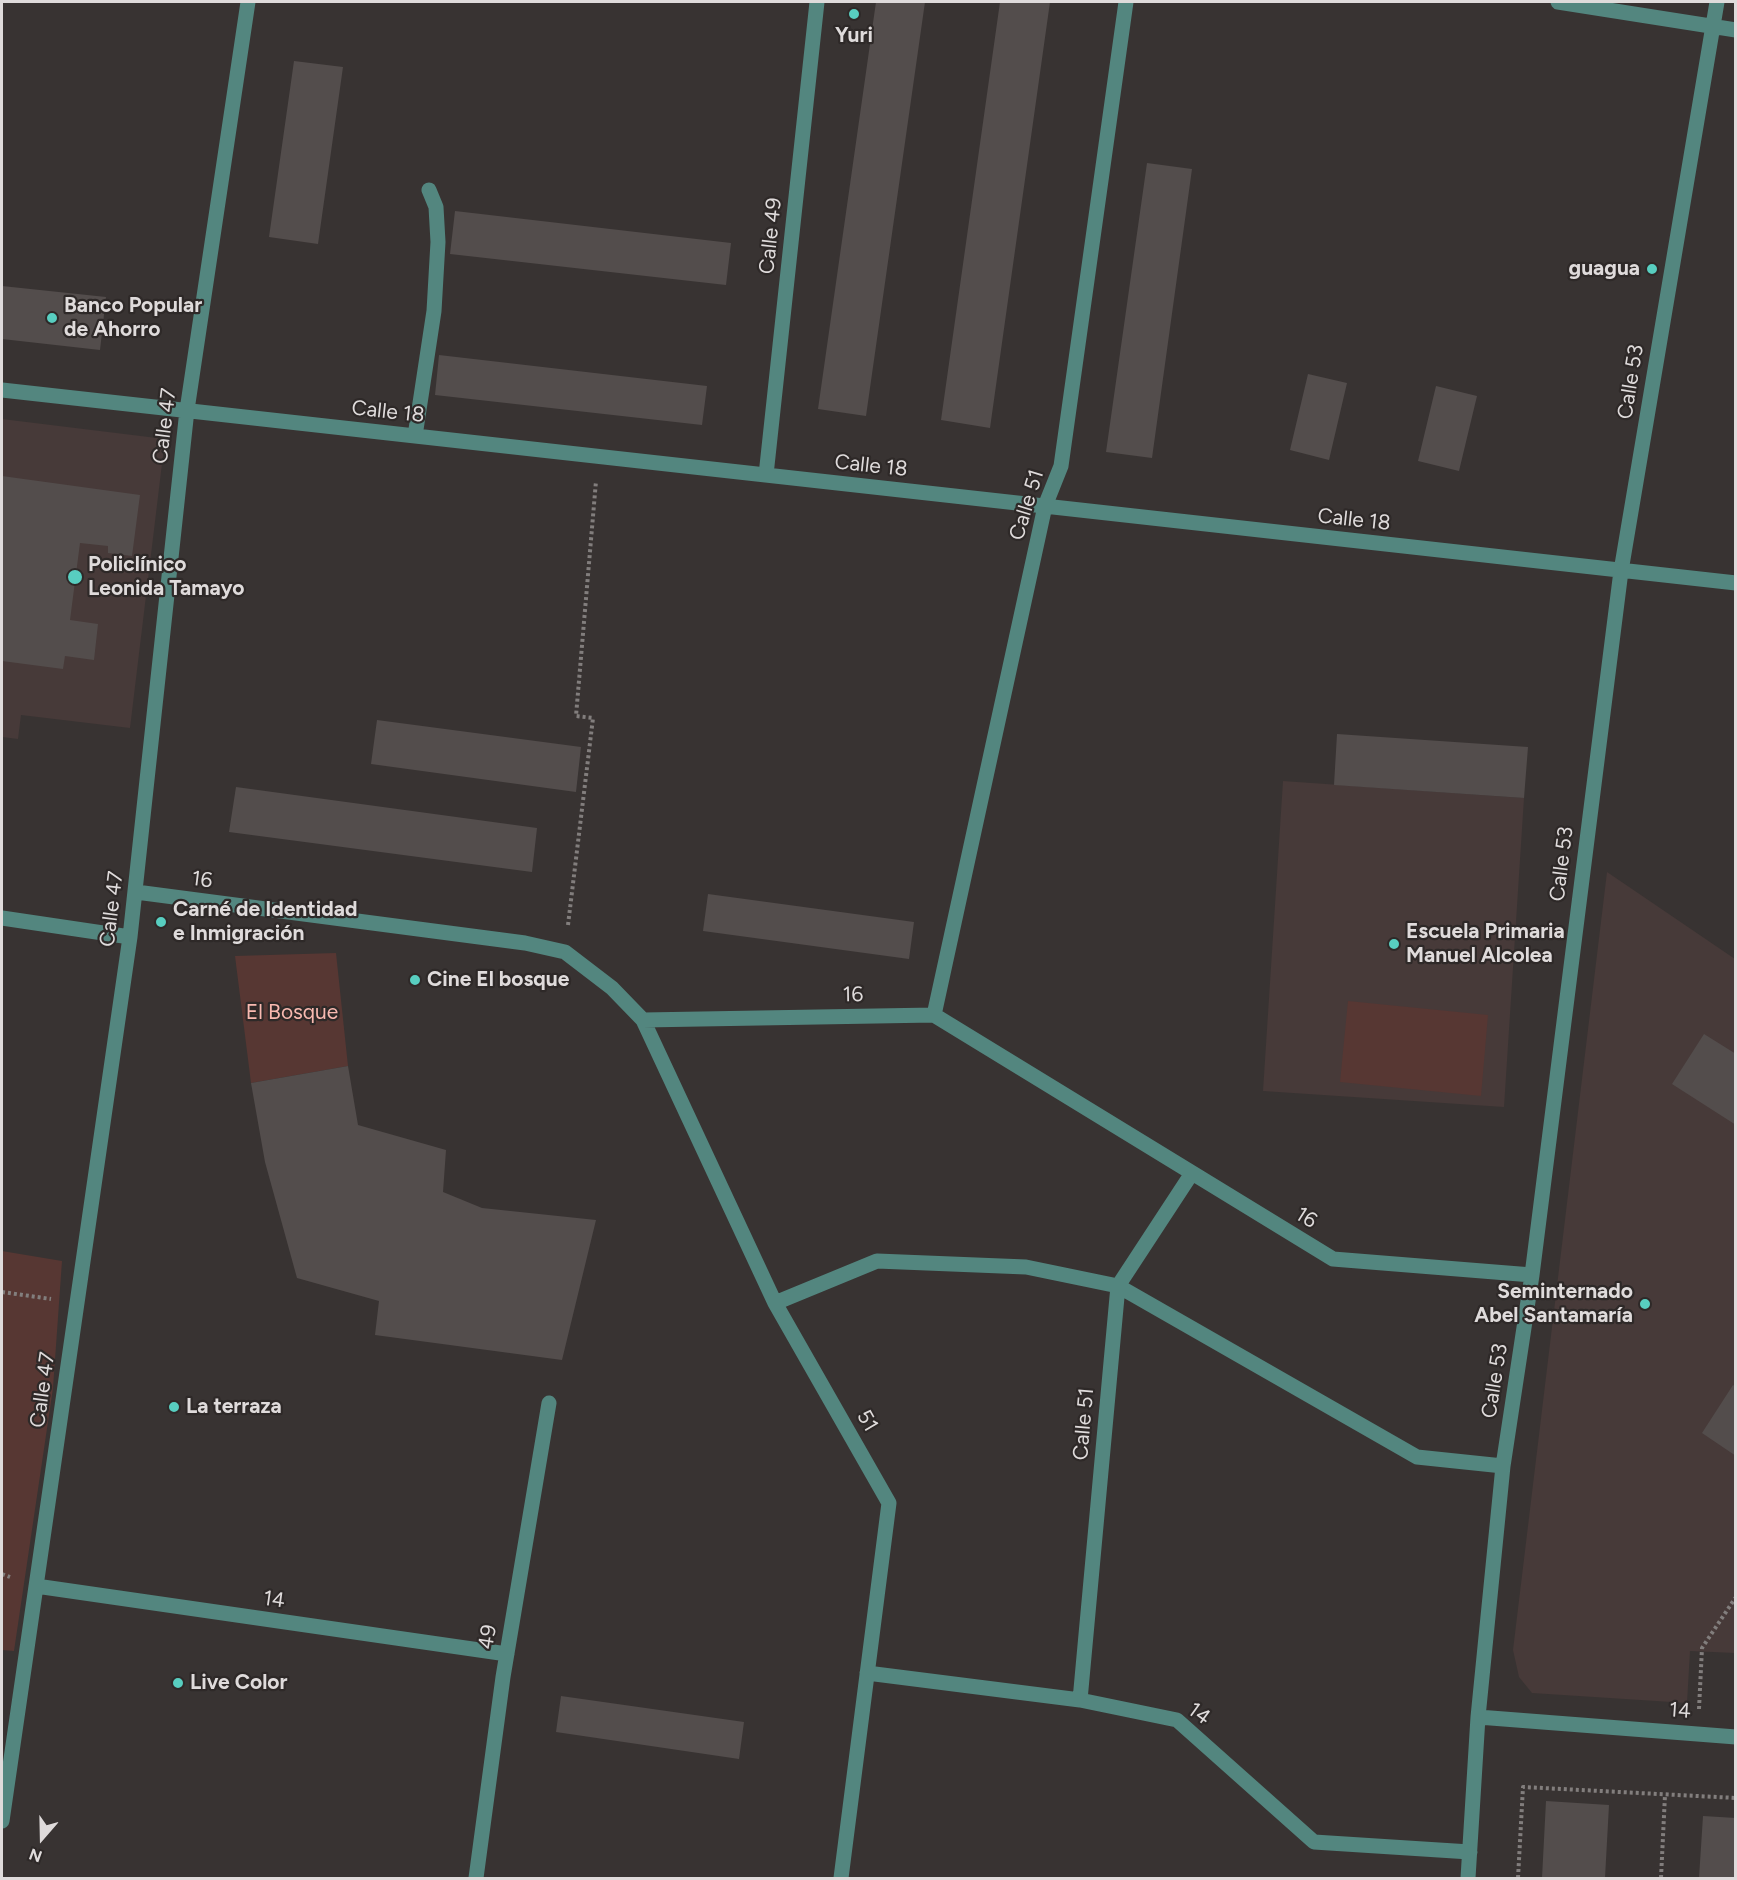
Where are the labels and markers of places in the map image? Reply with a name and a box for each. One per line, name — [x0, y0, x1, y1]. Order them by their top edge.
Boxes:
marker: Yuri — [847, 7, 861, 21]
place label: Yuri — [835, 23, 873, 49]
place label: guagua — [1569, 256, 1640, 282]
marker: guagua — [1645, 262, 1659, 276]
place label: Banco Popular de Ahorro — [64, 293, 202, 343]
marker: Banco Popular de Ahorro — [45, 311, 59, 325]
place label: Policlínico Leonida Tamayo — [88, 552, 244, 602]
marker: Policlínico Leonida Tamayo — [66, 568, 84, 586]
place label: Carné de Identidad e Inmigración — [173, 897, 357, 947]
marker: Carné de Identidad e Inmigración — [154, 915, 168, 929]
place label: Escuela Primaria Manuel Alcolea — [1406, 919, 1565, 969]
marker: Escuela Primaria Manuel Alcolea — [1387, 937, 1401, 951]
place label: Cine El bosque — [427, 967, 569, 993]
marker: Cine El bosque — [408, 973, 422, 987]
place label: Seminternado Abel Santamaría — [1474, 1279, 1633, 1329]
marker: Seminternado Abel Santamaría — [1638, 1297, 1652, 1311]
place label: La terraza — [186, 1394, 282, 1420]
marker: La terraza — [167, 1400, 181, 1414]
place label: Live Color — [190, 1670, 288, 1696]
marker: Live Color — [171, 1676, 185, 1690]

